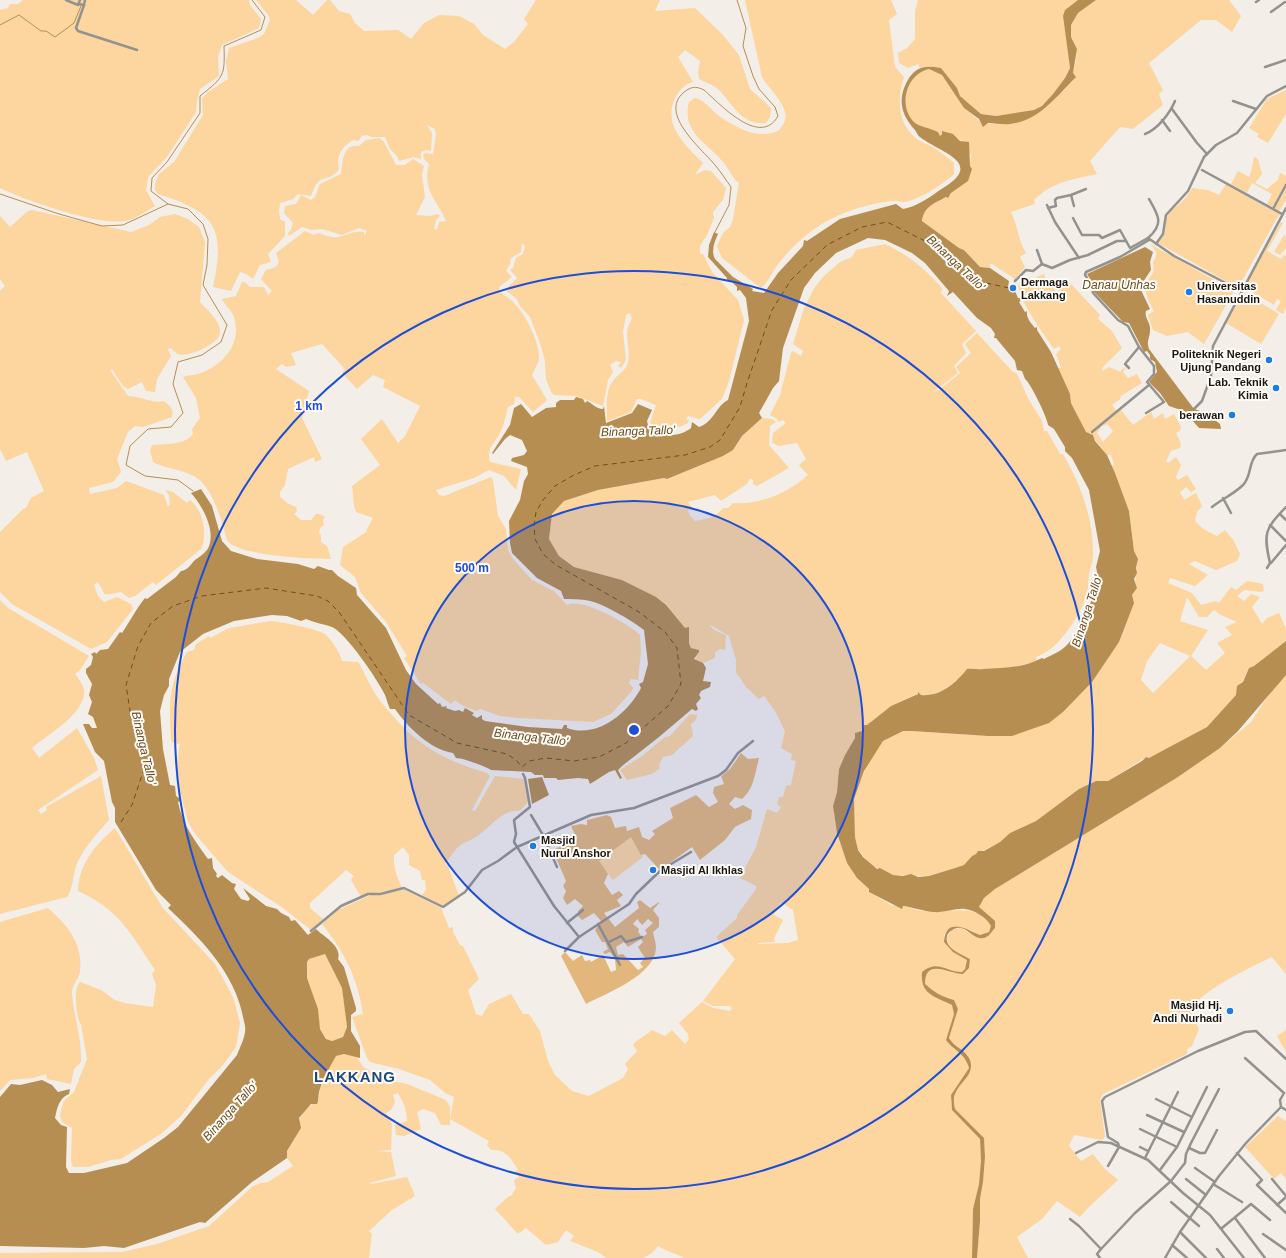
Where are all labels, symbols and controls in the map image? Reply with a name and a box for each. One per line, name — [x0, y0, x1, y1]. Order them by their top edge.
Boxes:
water label: Binanga Tallo' — [924, 232, 989, 294]
place label: Dermaga Lakkang — [1021, 276, 1069, 301]
water label: Danau Unhas — [1082, 278, 1156, 292]
place label: Universitas Hasanuddin — [1197, 280, 1260, 305]
marker: Dermaga Lakkang — [1008, 283, 1018, 293]
marker: Universitas Hasanuddin — [1184, 287, 1194, 297]
place label: Politeknik Negeri Ujung Pandang — [1172, 348, 1261, 373]
marker: Politeknik Negeri Ujung Pandang — [1264, 355, 1274, 365]
place label: Lab. Teknik Kimia — [1208, 376, 1269, 401]
marker: Lab. Teknik Kimia — [1271, 383, 1281, 393]
text: 1 km — [295, 399, 323, 413]
place label: berawan — [1179, 409, 1224, 421]
marker: berawan — [1227, 410, 1237, 420]
water label: Binanga Tallo' — [600, 423, 676, 439]
text: 500 m — [455, 561, 489, 575]
water label: Binanga Tallo' — [1069, 573, 1105, 649]
water label: Binanga Tallo' — [129, 710, 159, 787]
centre of rings — [627, 723, 641, 737]
water label: Binanga Tallo' — [493, 726, 570, 749]
place label: Masjid Nurul Anshor — [541, 834, 612, 859]
marker: Masjid Nurul Anshor — [528, 841, 538, 851]
place label: Masjid Al Ikhlas — [661, 864, 743, 876]
marker: Masjid Al Ikhlas — [648, 865, 658, 875]
place label: Masjid Hj. Andi Nurhadi — [1153, 999, 1222, 1024]
marker: Masjid Hj. Andi Nurhadi — [1225, 1006, 1235, 1016]
district label: LAKKANG — [314, 1068, 396, 1085]
water label: Binanga Tallo' — [200, 1078, 261, 1143]

